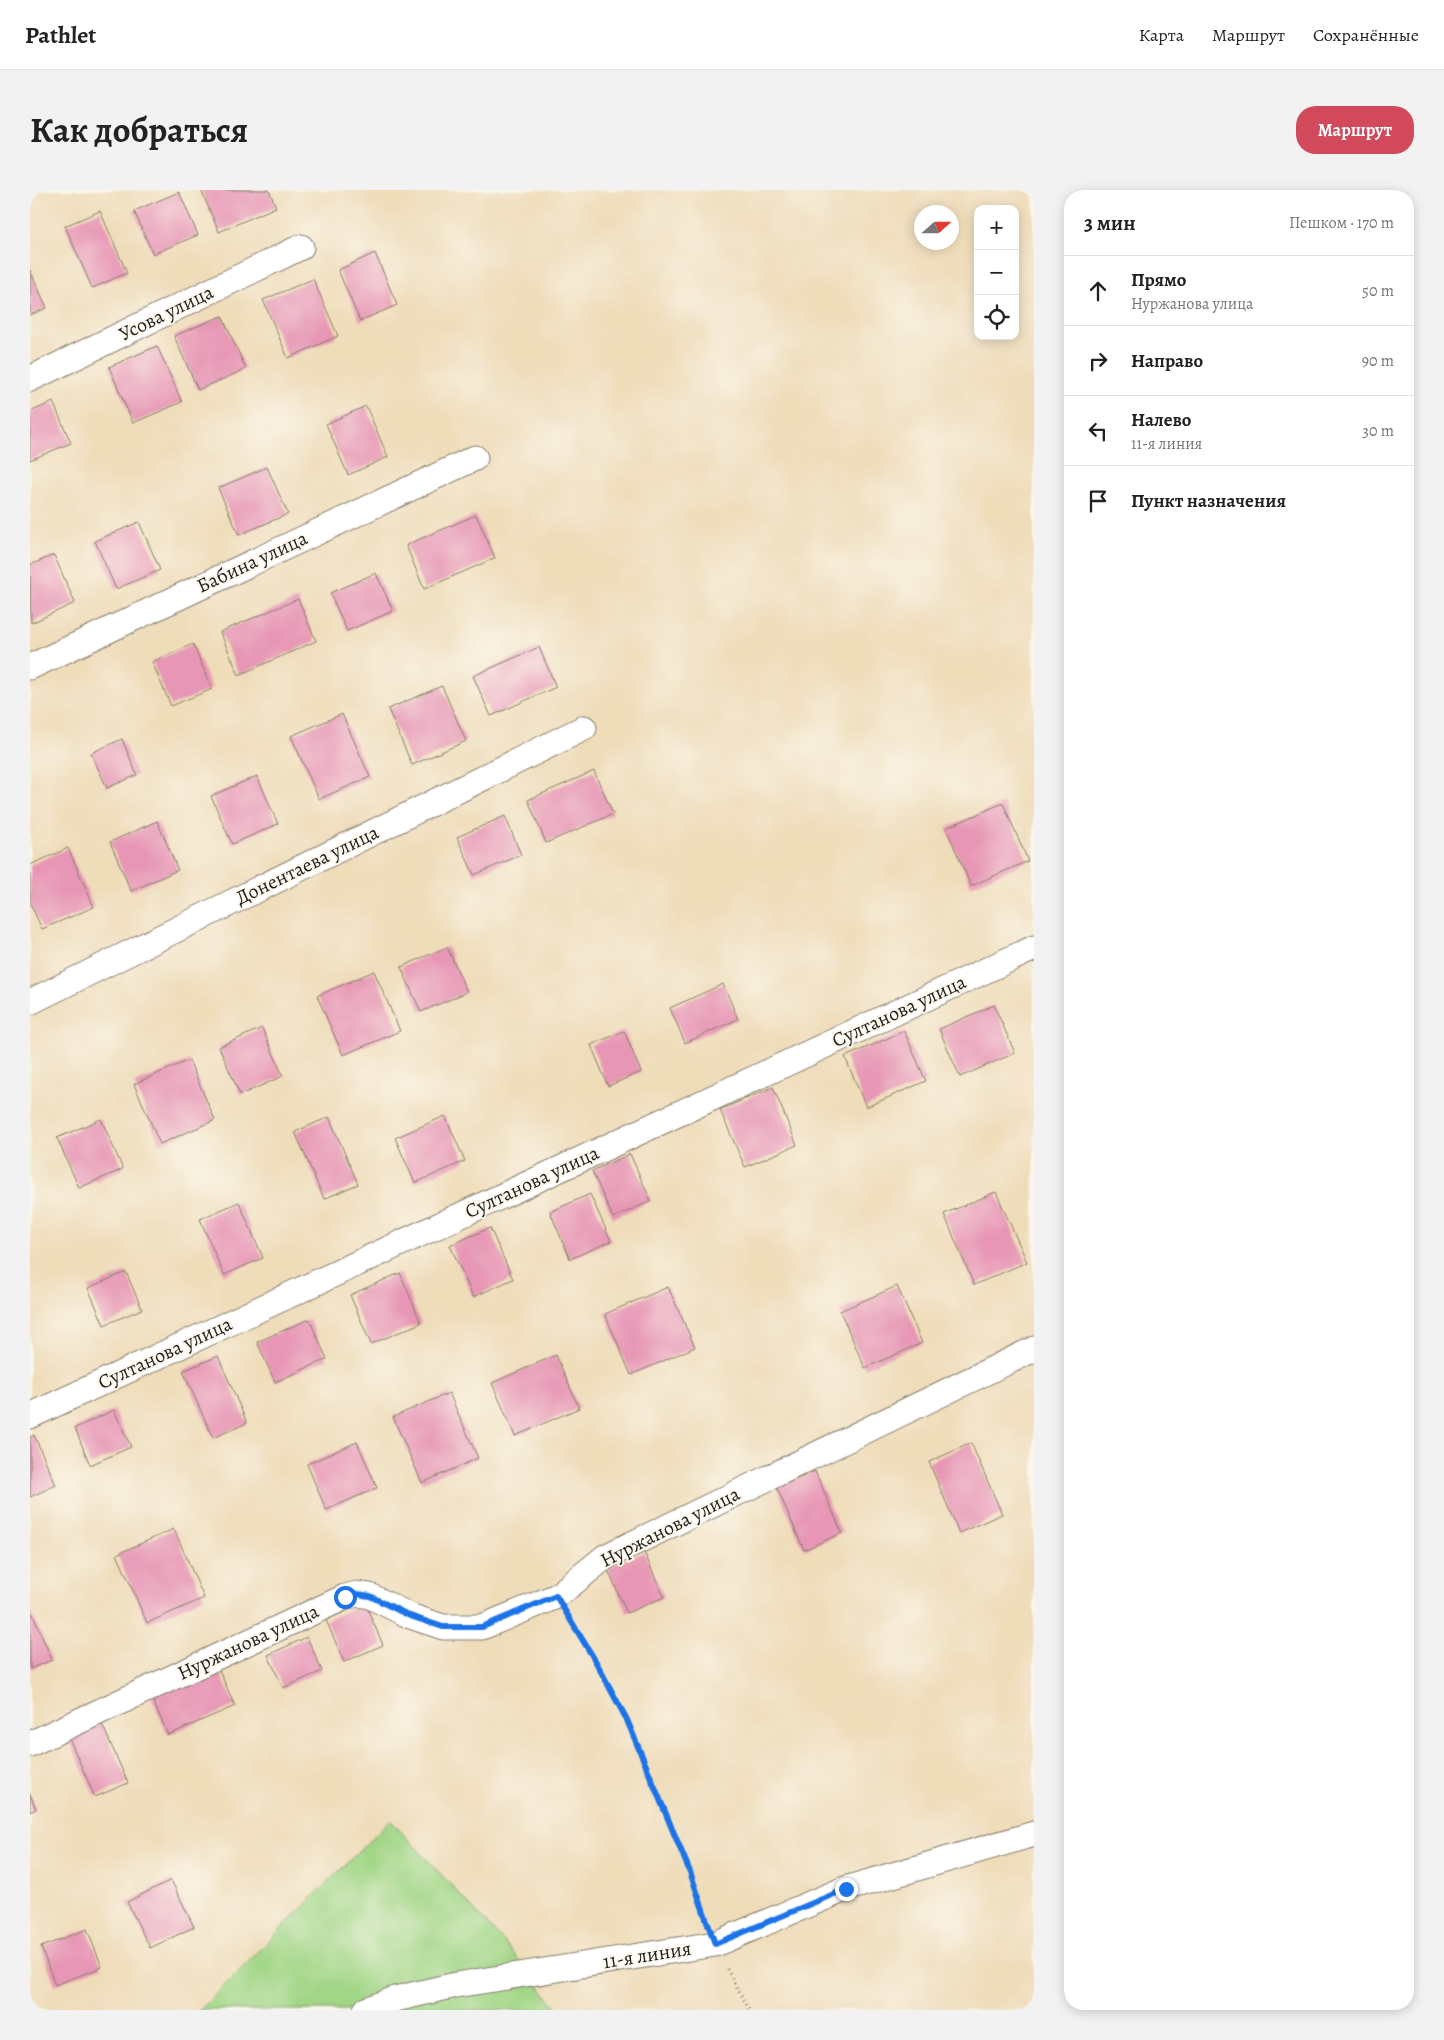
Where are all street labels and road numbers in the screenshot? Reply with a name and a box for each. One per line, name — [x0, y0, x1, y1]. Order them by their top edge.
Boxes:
street label: Усова улица — [114, 278, 219, 348]
street label: Бабина улица — [192, 524, 312, 599]
street label: Донентаева улица — [231, 818, 384, 911]
street label: Султанова улица — [828, 968, 971, 1054]
street label: Султанова улица — [461, 1139, 604, 1225]
street label: Султанова улица — [94, 1310, 237, 1396]
street label: Нуржанова улица — [596, 1480, 745, 1574]
street label: Нуржанова улица — [173, 1597, 324, 1687]
street label: 11-я линия — [601, 1935, 693, 1975]

